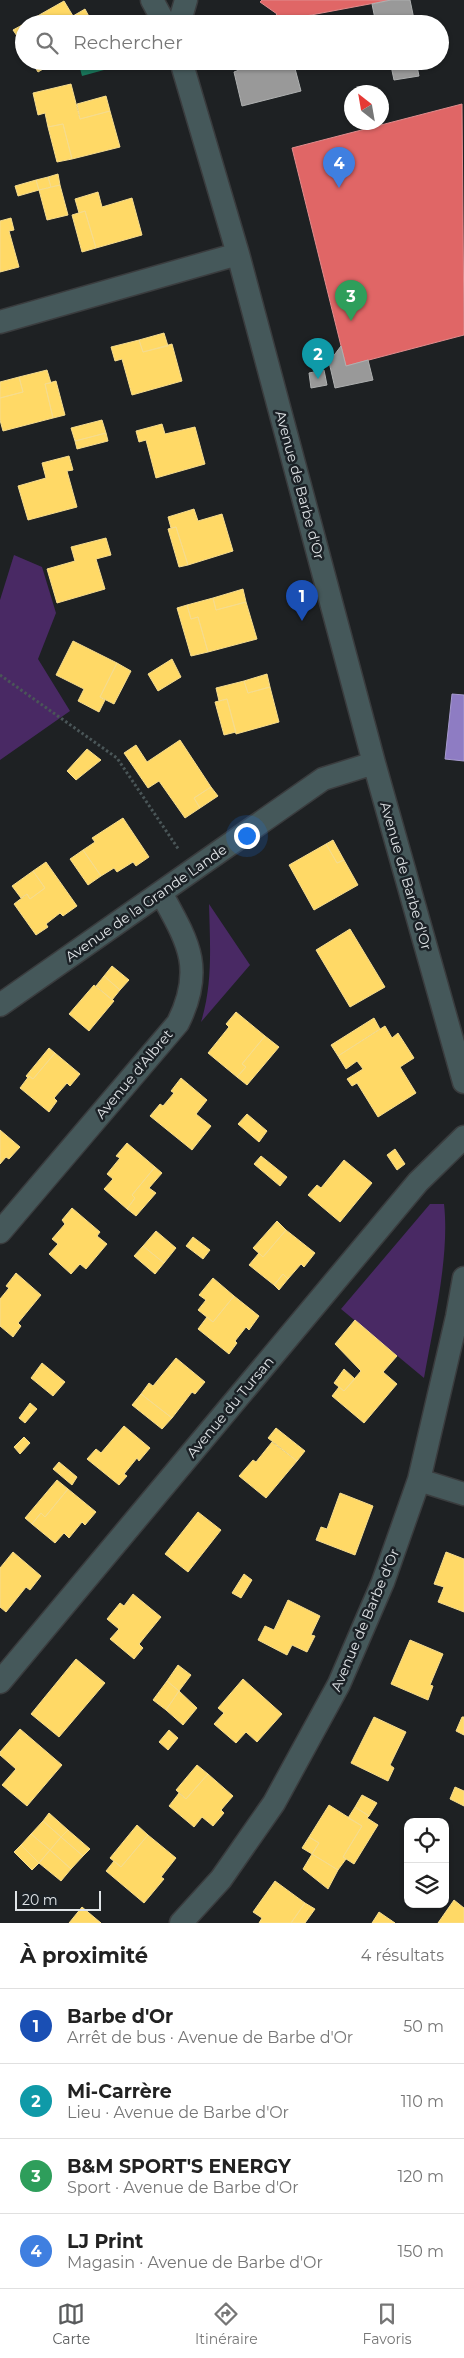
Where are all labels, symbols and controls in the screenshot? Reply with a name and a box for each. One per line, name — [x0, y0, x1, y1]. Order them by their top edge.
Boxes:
search box — [15, 15, 449, 70]
icon: search — [33, 29, 61, 57]
text: Rechercher — [73, 31, 183, 54]
north arrow — [344, 85, 389, 130]
pin: 4 — [323, 147, 355, 188]
pin: 3 — [335, 280, 367, 321]
pin: 2 — [302, 338, 334, 379]
street label: Avenue de Barbe d'Or — [271, 409, 329, 562]
pin: 1 — [286, 580, 318, 621]
street label: Avenue de Barbe d'Or — [376, 800, 436, 953]
your location — [234, 823, 260, 849]
street label: Avenue de la Grande Lande — [62, 840, 230, 966]
street label: Avenue d'Albret — [91, 1025, 177, 1122]
street label: Avenue du Tursan — [182, 1353, 278, 1461]
street label: Avenue de Barbe d'Or — [327, 1545, 403, 1694]
map controls — [404, 1818, 449, 1908]
button: locate — [404, 1818, 449, 1863]
button: layers — [404, 1863, 449, 1908]
scale bar — [15, 1888, 101, 1911]
text: 20 m — [22, 1891, 58, 1909]
text: À proximité — [20, 1943, 148, 1968]
text: 4 résultats — [361, 1946, 444, 1965]
text: Barbe d'Or — [67, 2005, 173, 2028]
text: 1 — [33, 2017, 39, 2036]
text: 50 m — [403, 2017, 444, 2036]
text: Arrêt de bus · Avenue de Barbe d'Or — [67, 2028, 353, 2047]
text: Mi-Carrère — [67, 2080, 172, 2103]
text: 2 — [31, 2092, 41, 2111]
text: 110 m — [401, 2092, 444, 2111]
text: Lieu · Avenue de Barbe d'Or — [67, 2103, 289, 2122]
text: B&M SPORT'S ENERGY — [67, 2155, 291, 2178]
text: 3 — [31, 2167, 41, 2186]
text: 120 m — [397, 2167, 444, 2186]
text: Sport · Avenue de Barbe d'Or — [67, 2178, 299, 2197]
text: LJ Print — [67, 2230, 143, 2253]
text: 4 — [30, 2242, 42, 2261]
text: 150 m — [397, 2242, 444, 2261]
text: Magasin · Avenue de Barbe d'Or — [67, 2253, 323, 2272]
tab: Carte — [52, 2300, 90, 2348]
tab: Itinéraire — [195, 2300, 258, 2348]
tab: Favoris — [363, 2300, 412, 2348]

